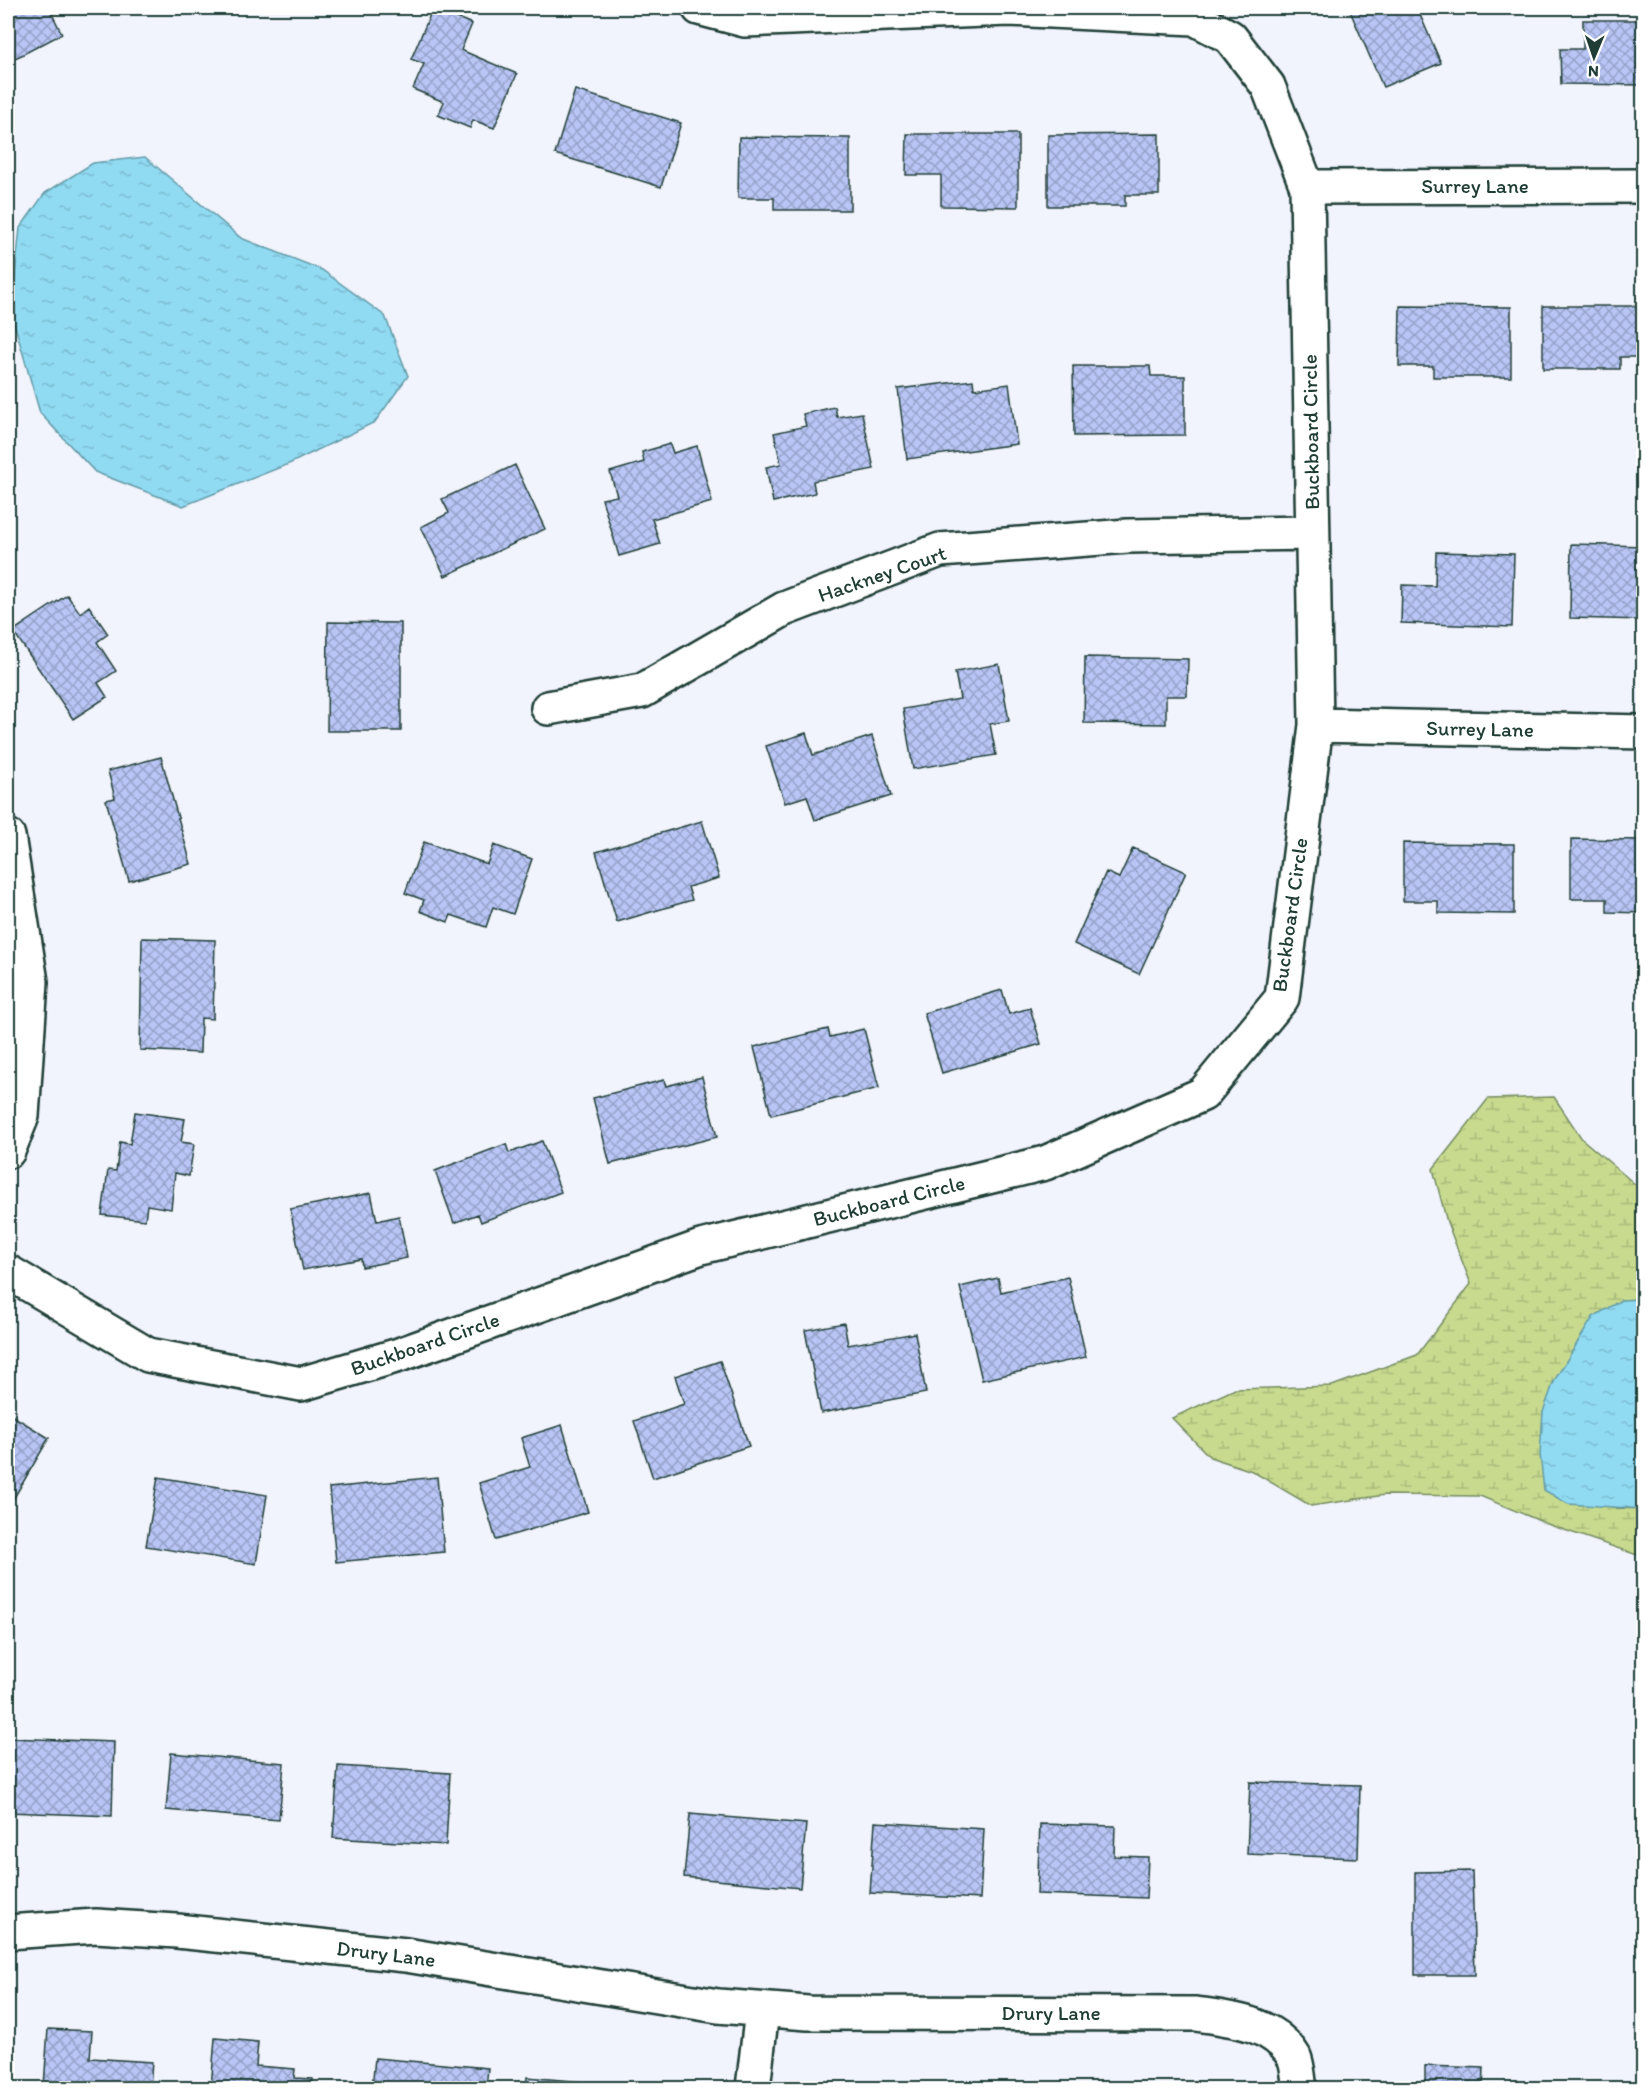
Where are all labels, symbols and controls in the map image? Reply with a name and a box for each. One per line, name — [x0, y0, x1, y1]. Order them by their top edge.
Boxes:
north arrow — [1564, 27, 1624, 87]
text: N — [1588, 62, 1599, 81]
street label: Surrey Lane — [1421, 173, 1529, 198]
street label: Buckboard Circle — [1297, 354, 1324, 510]
street label: Hackney Court — [814, 540, 949, 607]
street label: Surrey Lane — [1426, 715, 1534, 742]
street label: Buckboard Circle — [1266, 836, 1313, 994]
street label: Buckboard Circle — [810, 1170, 967, 1231]
street label: Buckboard Circle — [347, 1306, 502, 1381]
street label: Drury Lane — [335, 1935, 437, 1972]
street label: Drury Lane — [1001, 2000, 1101, 2025]

